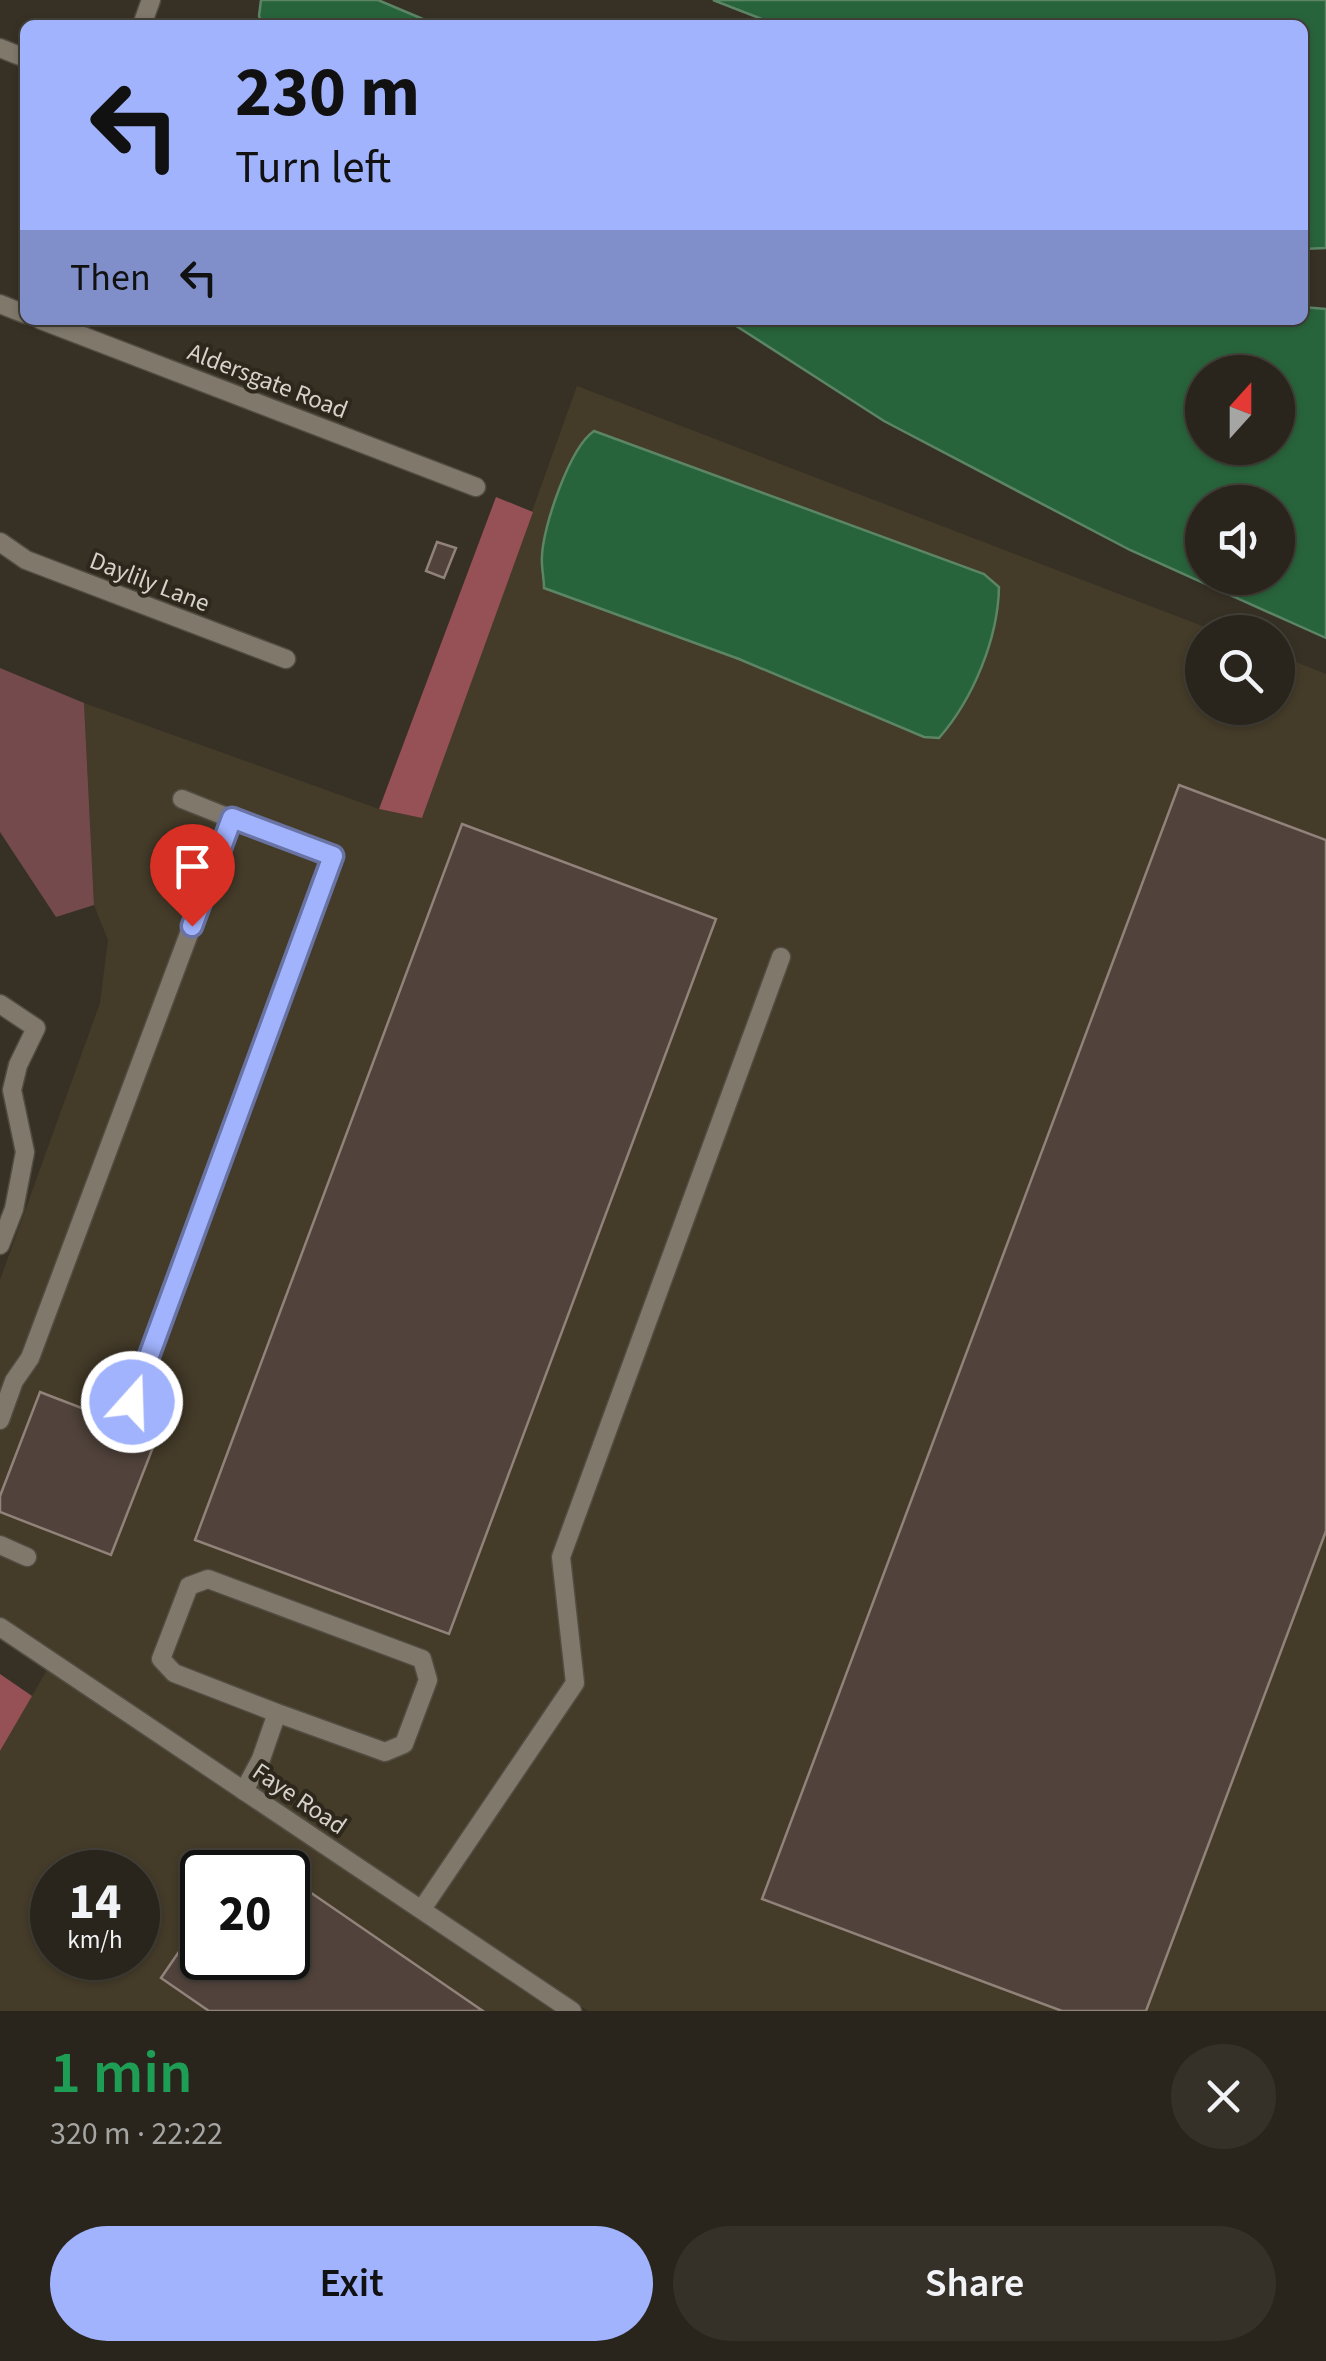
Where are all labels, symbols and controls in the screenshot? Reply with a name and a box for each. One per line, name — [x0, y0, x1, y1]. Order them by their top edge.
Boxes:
text: 230 m — [235, 43, 420, 143]
icon: left — [70, 60, 200, 190]
text: Turn left — [235, 136, 391, 200]
icon: left — [171, 250, 226, 305]
text: Then — [70, 251, 151, 305]
street label: Aldersgate Road — [182, 334, 353, 428]
north arrow — [1185, 355, 1295, 465]
map controls — [1185, 355, 1295, 725]
button: sound — [1185, 485, 1295, 595]
street label: Daylily Lane — [84, 543, 215, 621]
button: search — [1185, 615, 1295, 725]
pin — [150, 824, 235, 927]
icon: arrive — [165, 839, 220, 894]
position arrow — [80, 1350, 184, 1454]
street label: Faye Road — [245, 1754, 354, 1844]
speed limit sign: 20 — [180, 1850, 310, 1980]
text: 14 — [69, 1867, 121, 1938]
text: km/h — [67, 1922, 123, 1958]
text: 1 min — [50, 2031, 193, 2116]
button: close — [1171, 2044, 1276, 2149]
text: 320 m · 22:22 — [50, 2111, 223, 2157]
button: Exit — [50, 2226, 653, 2341]
button: Share — [673, 2226, 1276, 2341]

